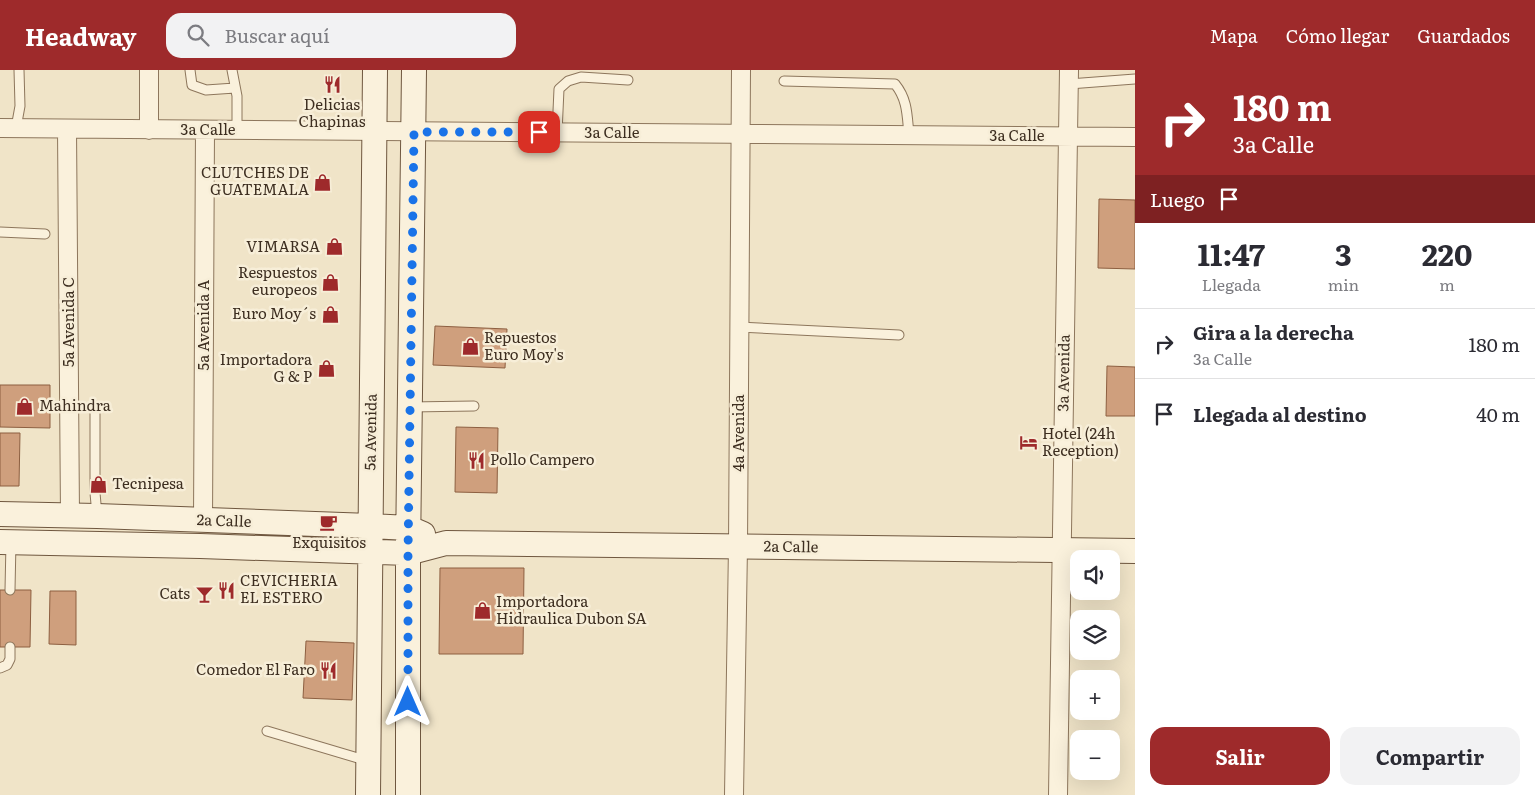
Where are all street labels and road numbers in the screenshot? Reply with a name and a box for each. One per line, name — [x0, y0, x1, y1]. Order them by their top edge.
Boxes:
street label: 3a Calle — [180, 117, 236, 140]
street label: 3a Calle — [584, 120, 640, 143]
street label: 3a Calle — [989, 123, 1045, 146]
street label: 5a Avenida C — [56, 277, 79, 367]
street label: 5a Avenida A — [191, 280, 214, 370]
street label: 3a Avenida — [1050, 333, 1075, 412]
street label: 5a Avenida — [357, 393, 382, 471]
street label: 4a Avenida — [726, 393, 749, 472]
street label: 2a Calle — [196, 507, 252, 532]
street label: 2a Calle — [763, 534, 819, 557]

